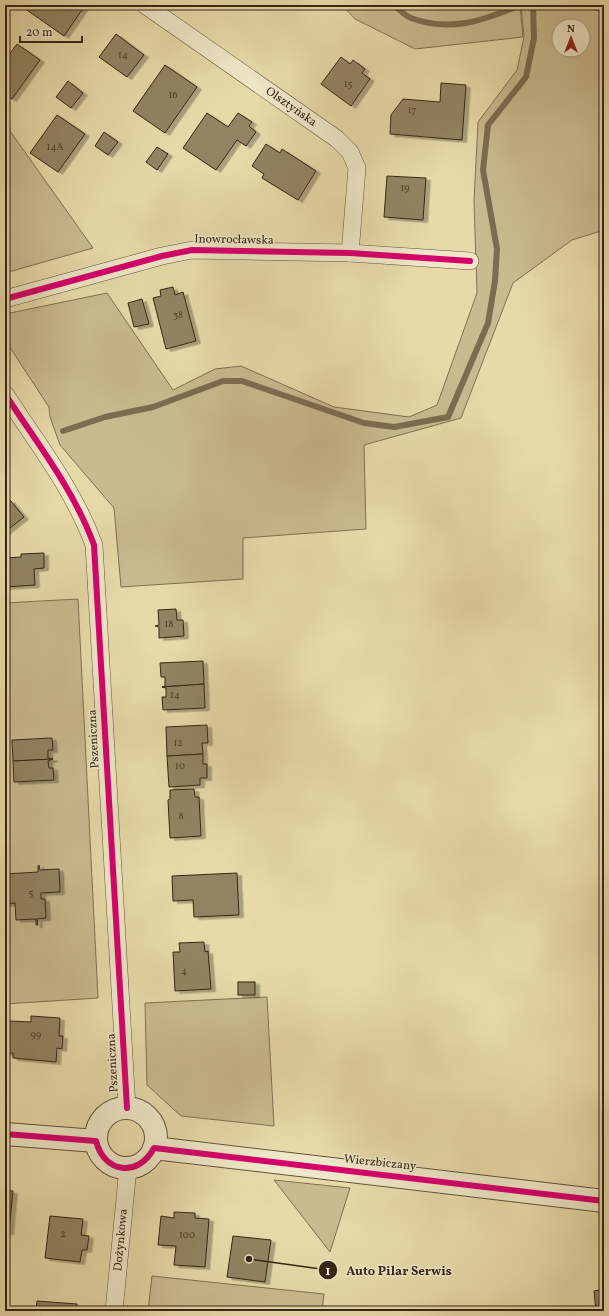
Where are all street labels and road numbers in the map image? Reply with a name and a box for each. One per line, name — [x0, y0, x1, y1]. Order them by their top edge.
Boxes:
street label: Olsztyńska — [262, 84, 320, 130]
street label: Inowrocławska — [194, 231, 274, 249]
street label: Pszeniczna — [84, 709, 104, 769]
street label: Pszeniczna — [103, 1033, 123, 1093]
street label: Wierzbiczany — [343, 1151, 417, 1175]
street label: Dożynkowa — [110, 1208, 132, 1272]

